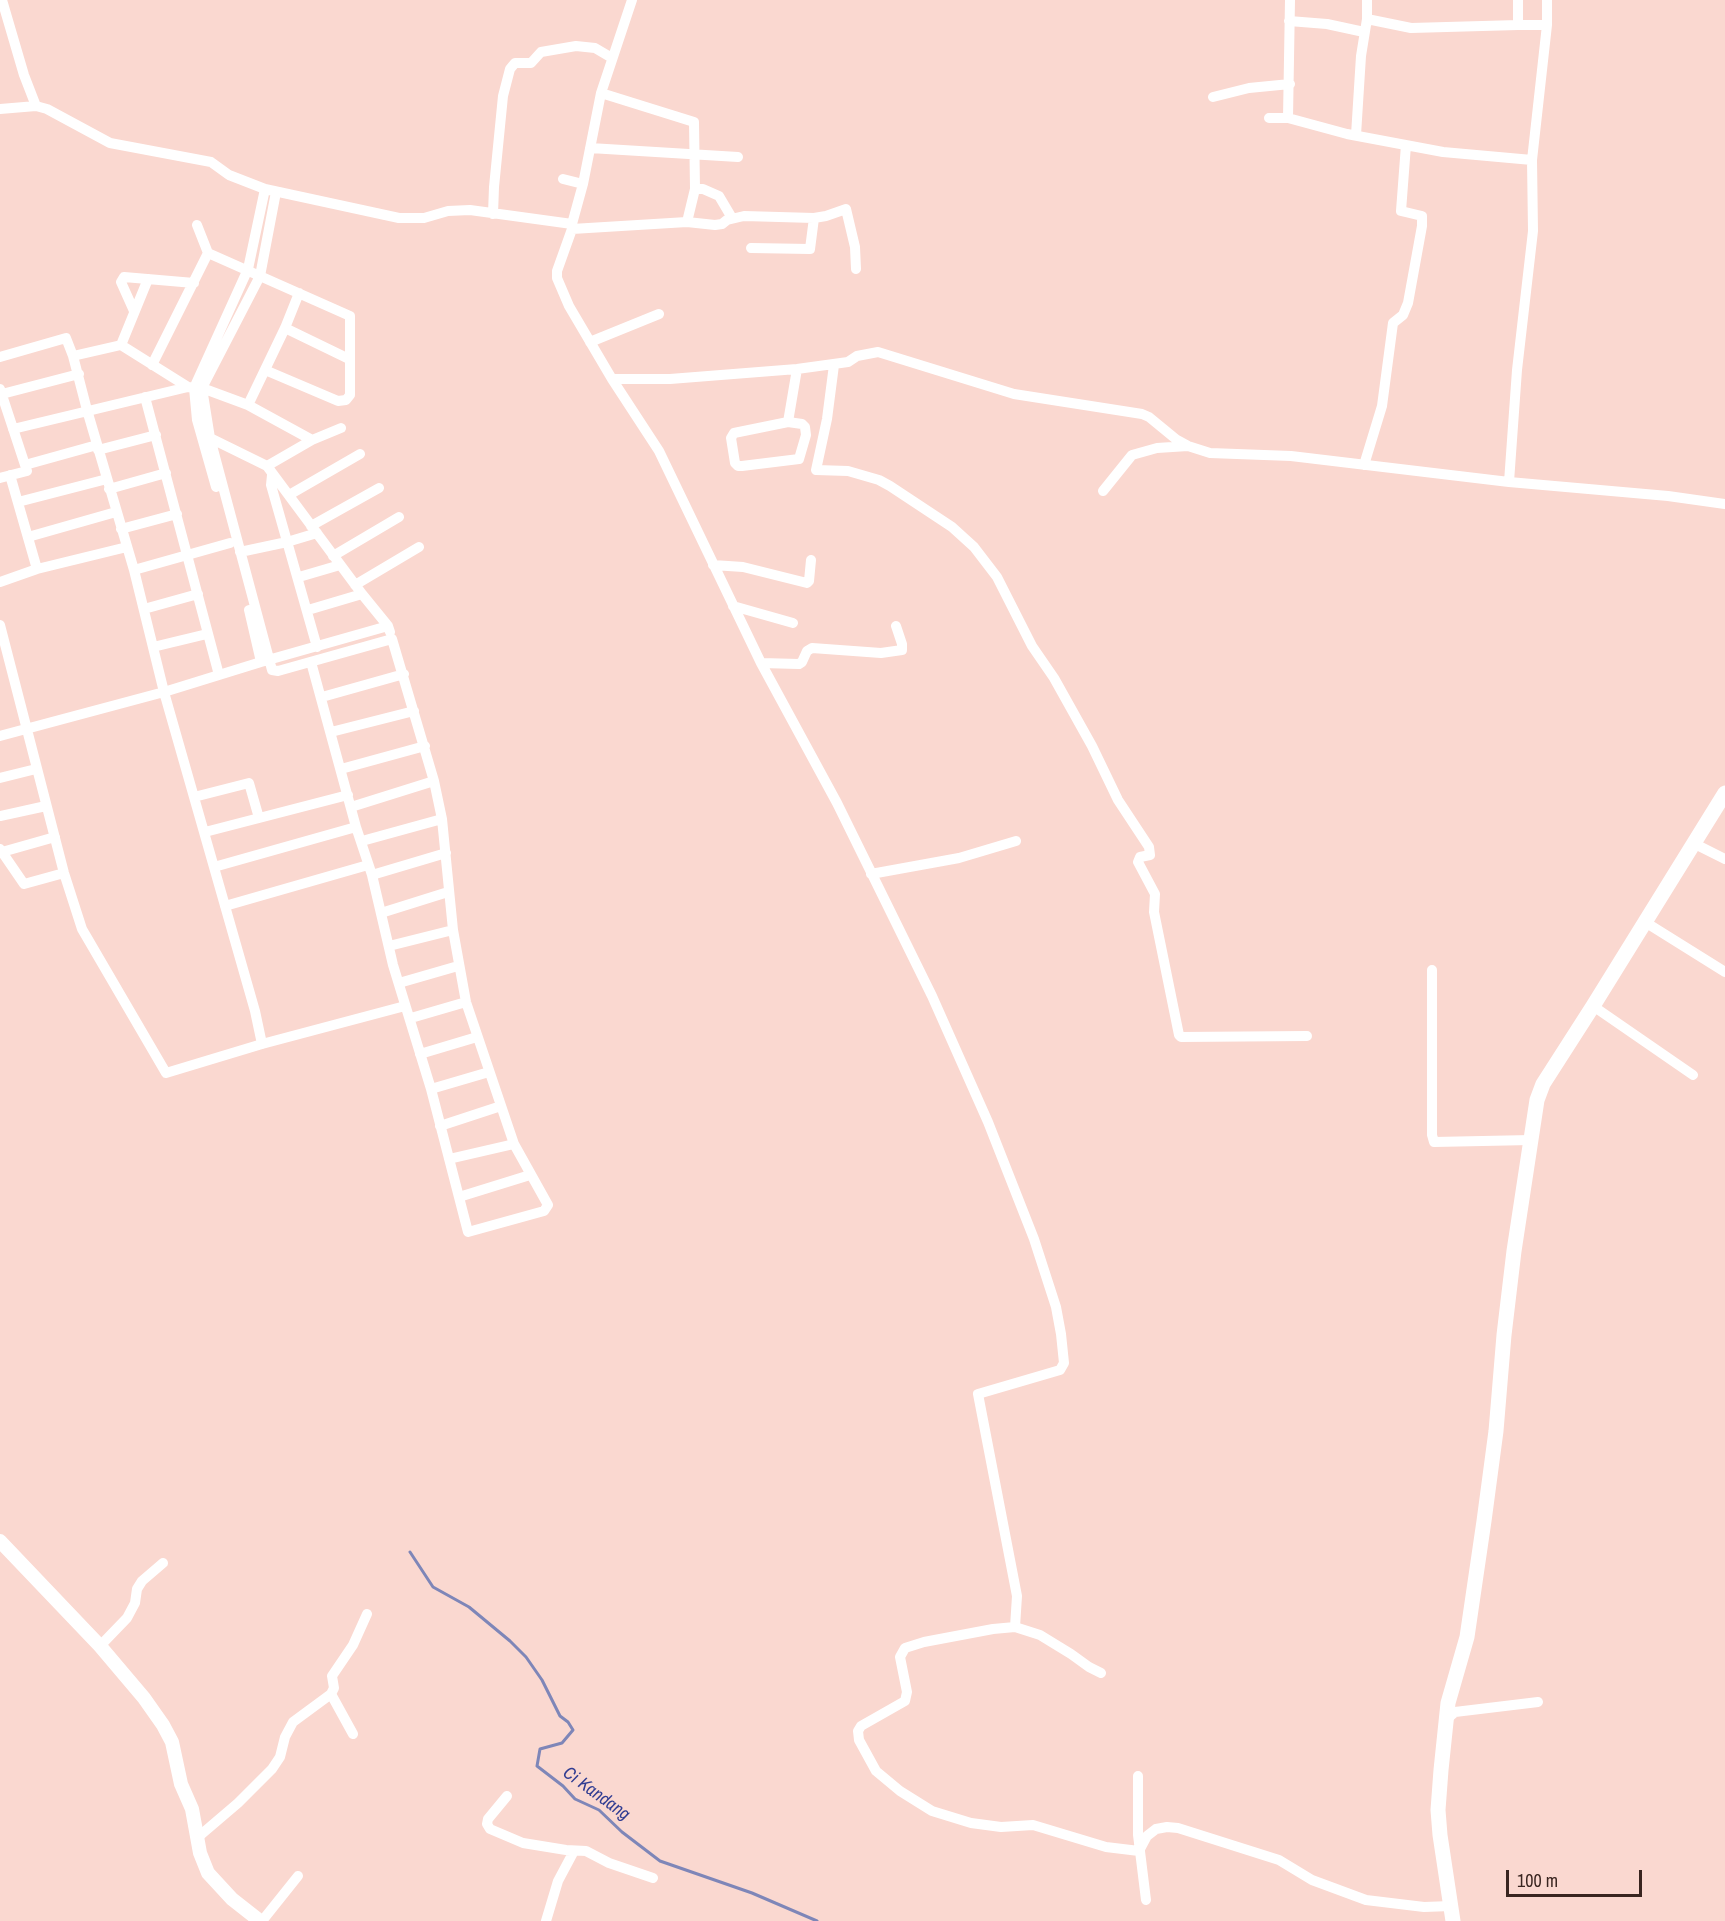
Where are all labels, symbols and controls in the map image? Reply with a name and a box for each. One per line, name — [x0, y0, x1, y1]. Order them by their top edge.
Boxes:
water label: Ci Kandang — [558, 1762, 634, 1826]
scale bar — [1509, 1858, 1646, 1896]
text: 100 m — [1517, 1868, 1558, 1893]

